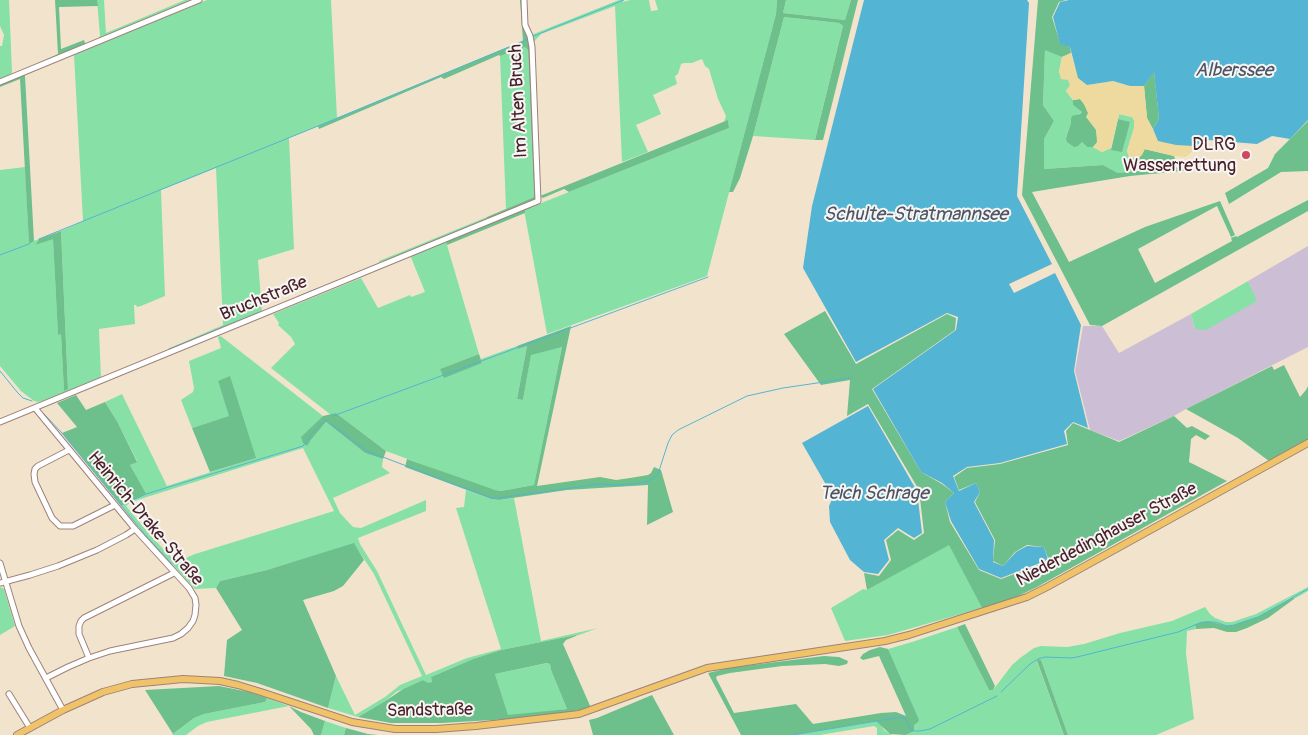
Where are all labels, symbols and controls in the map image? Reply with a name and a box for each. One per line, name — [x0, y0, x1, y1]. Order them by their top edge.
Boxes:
street label: Im Alten Bruch — [505, 43, 533, 159]
water label: Alberssee — [1195, 60, 1273, 82]
place label: DLRG Wasserrettung — [1123, 134, 1236, 176]
marker: DLRG Wasserrettung — [1240, 149, 1252, 161]
water label: Schulte-Stratmannsee — [824, 204, 1008, 226]
street label: Bruchstraße — [217, 272, 311, 326]
street label: Heinrich-Drake-Straße — [82, 447, 208, 591]
street label: Niederdedinghauser Straße — [1013, 478, 1201, 592]
water label: Teich Schrage — [819, 483, 929, 505]
street label: Sandstraße — [387, 699, 473, 723]

